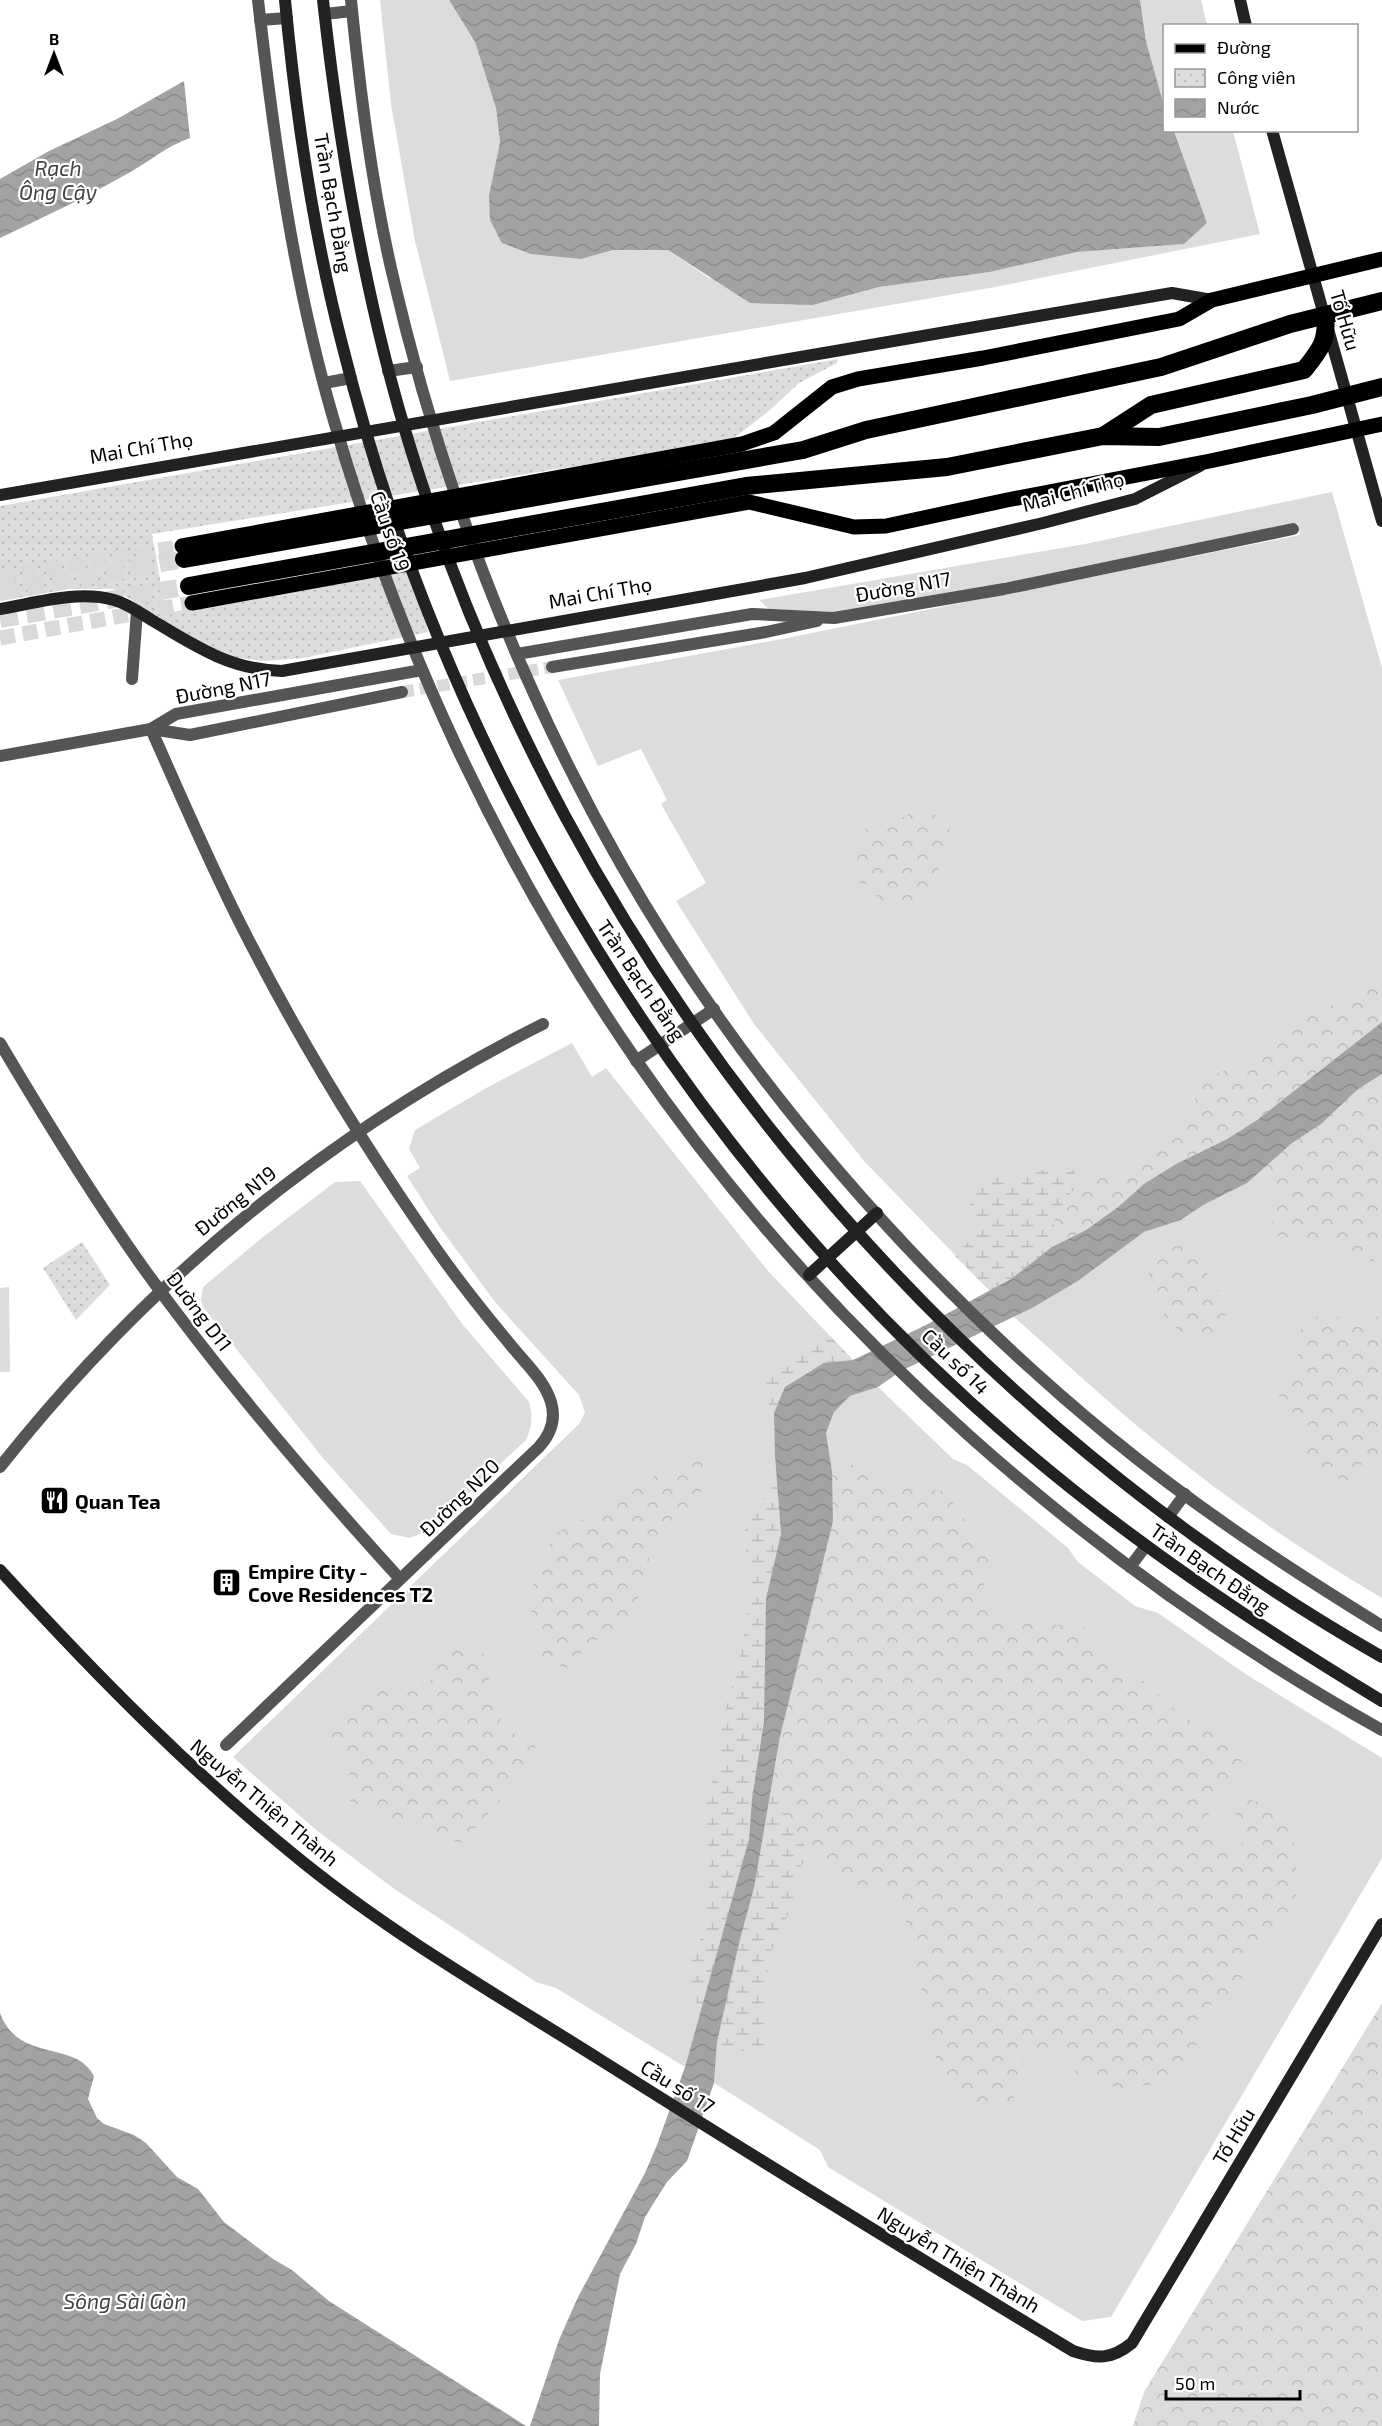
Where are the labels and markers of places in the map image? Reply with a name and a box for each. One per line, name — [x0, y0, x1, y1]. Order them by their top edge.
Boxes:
restaurant icon: Quan Tea — [38, 1485, 70, 1517]
place label: Quan Tea — [75, 1489, 161, 1514]
place label: Empire City - Cove Residences T2 — [248, 1559, 433, 1606]
building icon: Empire City - Cove Residences T2 — [211, 1567, 243, 1599]

